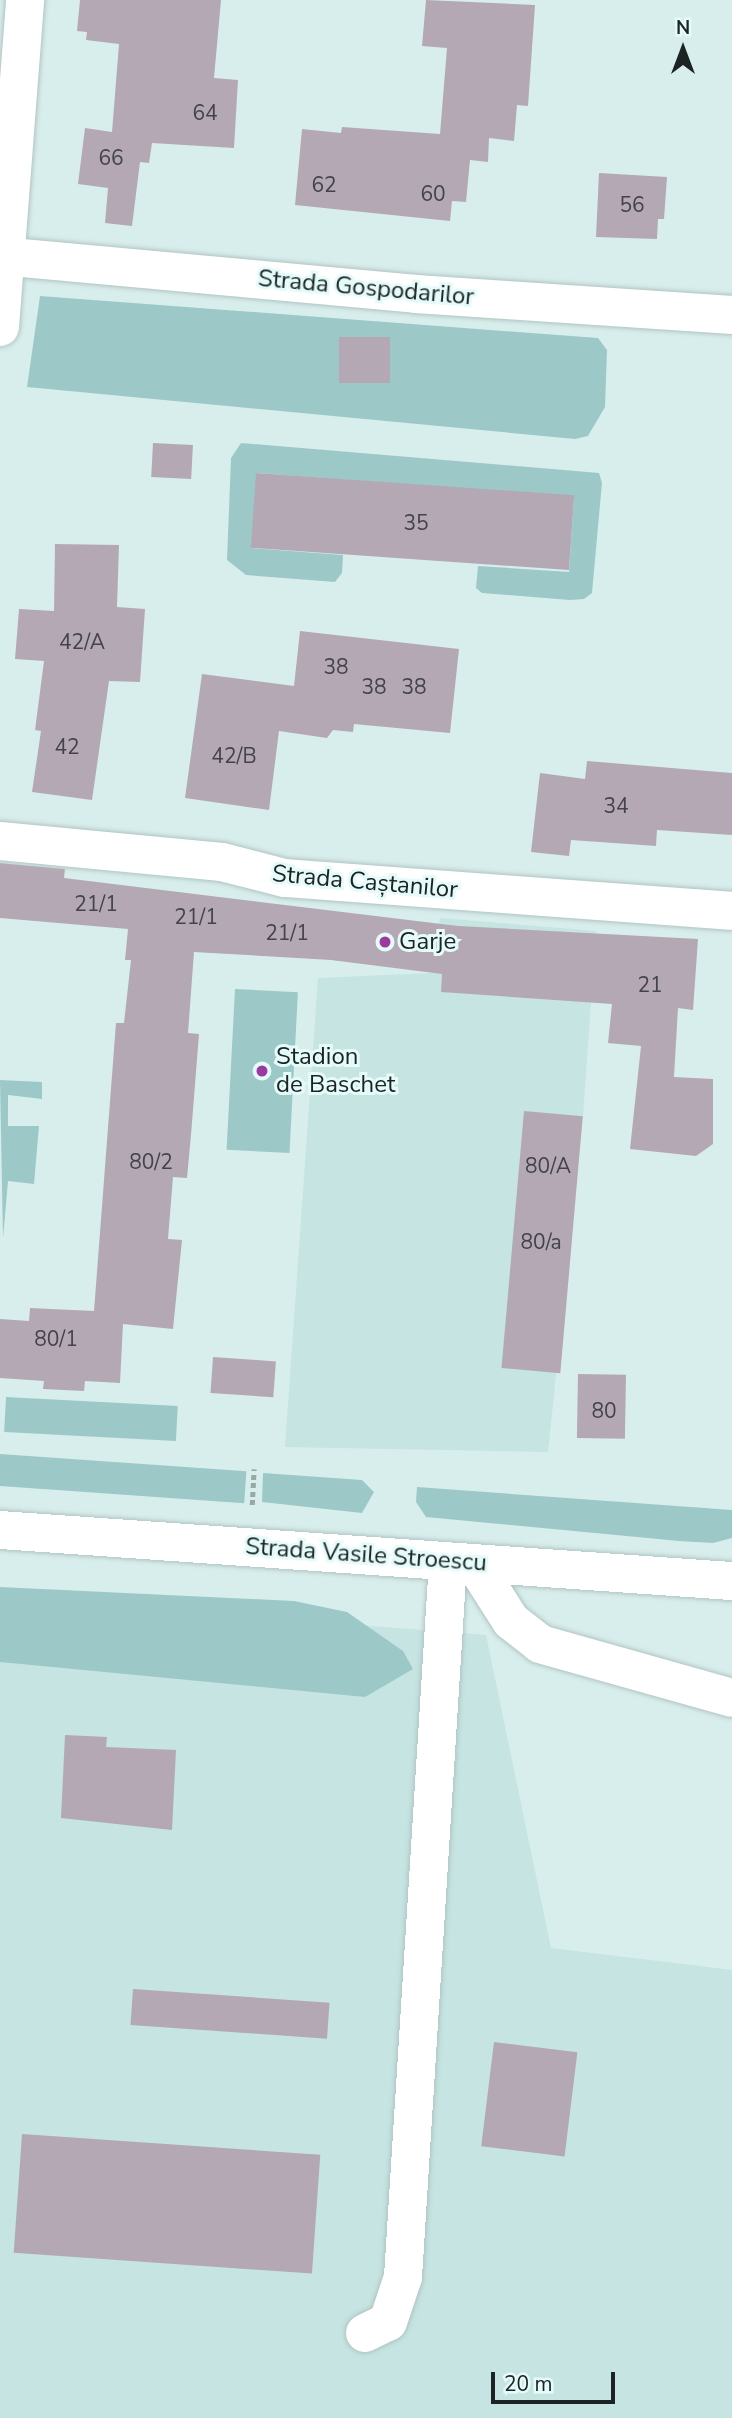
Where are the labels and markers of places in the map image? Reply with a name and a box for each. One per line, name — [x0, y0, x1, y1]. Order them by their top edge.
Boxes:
place label: Garje — [399, 928, 456, 956]
marker: Garje — [377, 934, 393, 950]
place label: Stadion de Baschet — [276, 1043, 395, 1099]
marker: Stadion de Baschet — [254, 1063, 270, 1079]

